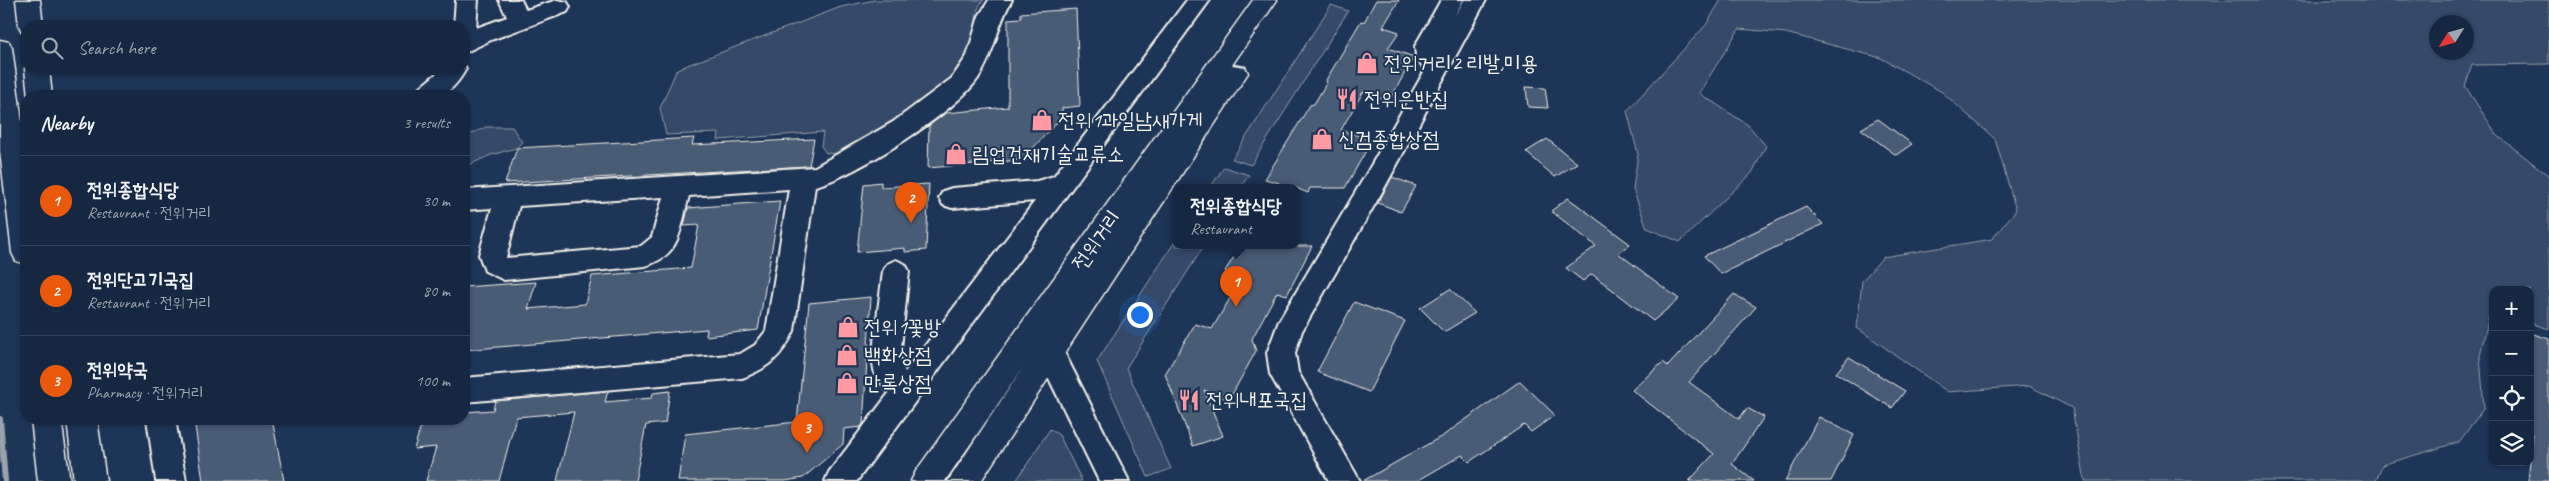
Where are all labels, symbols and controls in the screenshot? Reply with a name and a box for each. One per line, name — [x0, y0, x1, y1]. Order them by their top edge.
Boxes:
north arrow — [2429, 15, 2474, 60]
search box — [20, 20, 470, 75]
icon: search — [38, 34, 66, 62]
text: Search here — [78, 36, 155, 60]
shop icon: 전위거리2 리발,미용 — [1354, 50, 1380, 76]
place label: 전위거리2 리발,미용 — [1384, 50, 1538, 76]
restaurant icon: 전위은반집 — [1334, 86, 1360, 112]
place label: 전위은반집 — [1364, 86, 1449, 112]
shop icon: 전위1과일남새가게 — [1029, 107, 1055, 133]
place label: 전위1과일남새가게 — [1058, 107, 1203, 133]
text: Nearby — [40, 110, 93, 136]
text: 3 results — [403, 113, 450, 133]
shop icon: 신검종합상점 — [1309, 126, 1335, 152]
place label: 신검종합상점 — [1338, 126, 1439, 152]
shop icon: 림업건재기술교류소 — [943, 141, 969, 167]
place label: 림업건재기술교류소 — [972, 141, 1124, 167]
text: 전위종합식당 — [87, 178, 179, 202]
pin: 2 — [895, 182, 927, 223]
popup — [1172, 184, 1300, 249]
text: 1 — [52, 191, 60, 211]
text: 30 m — [423, 191, 450, 211]
text: 전위종합식당 — [1190, 194, 1282, 218]
text: Restaurant · 전위거리 — [87, 203, 211, 223]
street label: 전위거리 — [1066, 205, 1126, 275]
text: Restaurant — [1190, 219, 1252, 239]
pin: 1 — [1220, 266, 1252, 307]
text: 전위단고기국집 — [87, 268, 194, 292]
text: 2 — [52, 281, 60, 301]
text: 80 m — [423, 281, 450, 301]
map controls — [2489, 286, 2534, 466]
button: + — [2489, 286, 2534, 331]
text: Restaurant · 전위거리 — [87, 293, 211, 313]
your location — [1127, 302, 1153, 328]
shop icon: 전위1꽃방 — [835, 314, 861, 340]
place label: 전위1꽃방 — [864, 314, 941, 340]
button: − — [2489, 331, 2534, 376]
shop icon: 백화상점 — [834, 342, 860, 368]
place label: 백화상점 — [864, 342, 932, 368]
text: 전위약국 — [87, 358, 148, 382]
shop icon: 만록상점 — [834, 370, 860, 396]
place label: 만록상점 — [864, 370, 932, 396]
text: 3 — [52, 371, 60, 391]
text: 100 m — [416, 371, 450, 391]
button: locate — [2489, 376, 2534, 421]
text: Pharmacy · 전위거리 — [87, 383, 204, 403]
restaurant icon: 전위내포국집 — [1176, 387, 1202, 413]
place label: 전위내포국집 — [1206, 387, 1307, 413]
pin: 3 — [791, 412, 823, 453]
button: layers — [2489, 421, 2534, 466]

